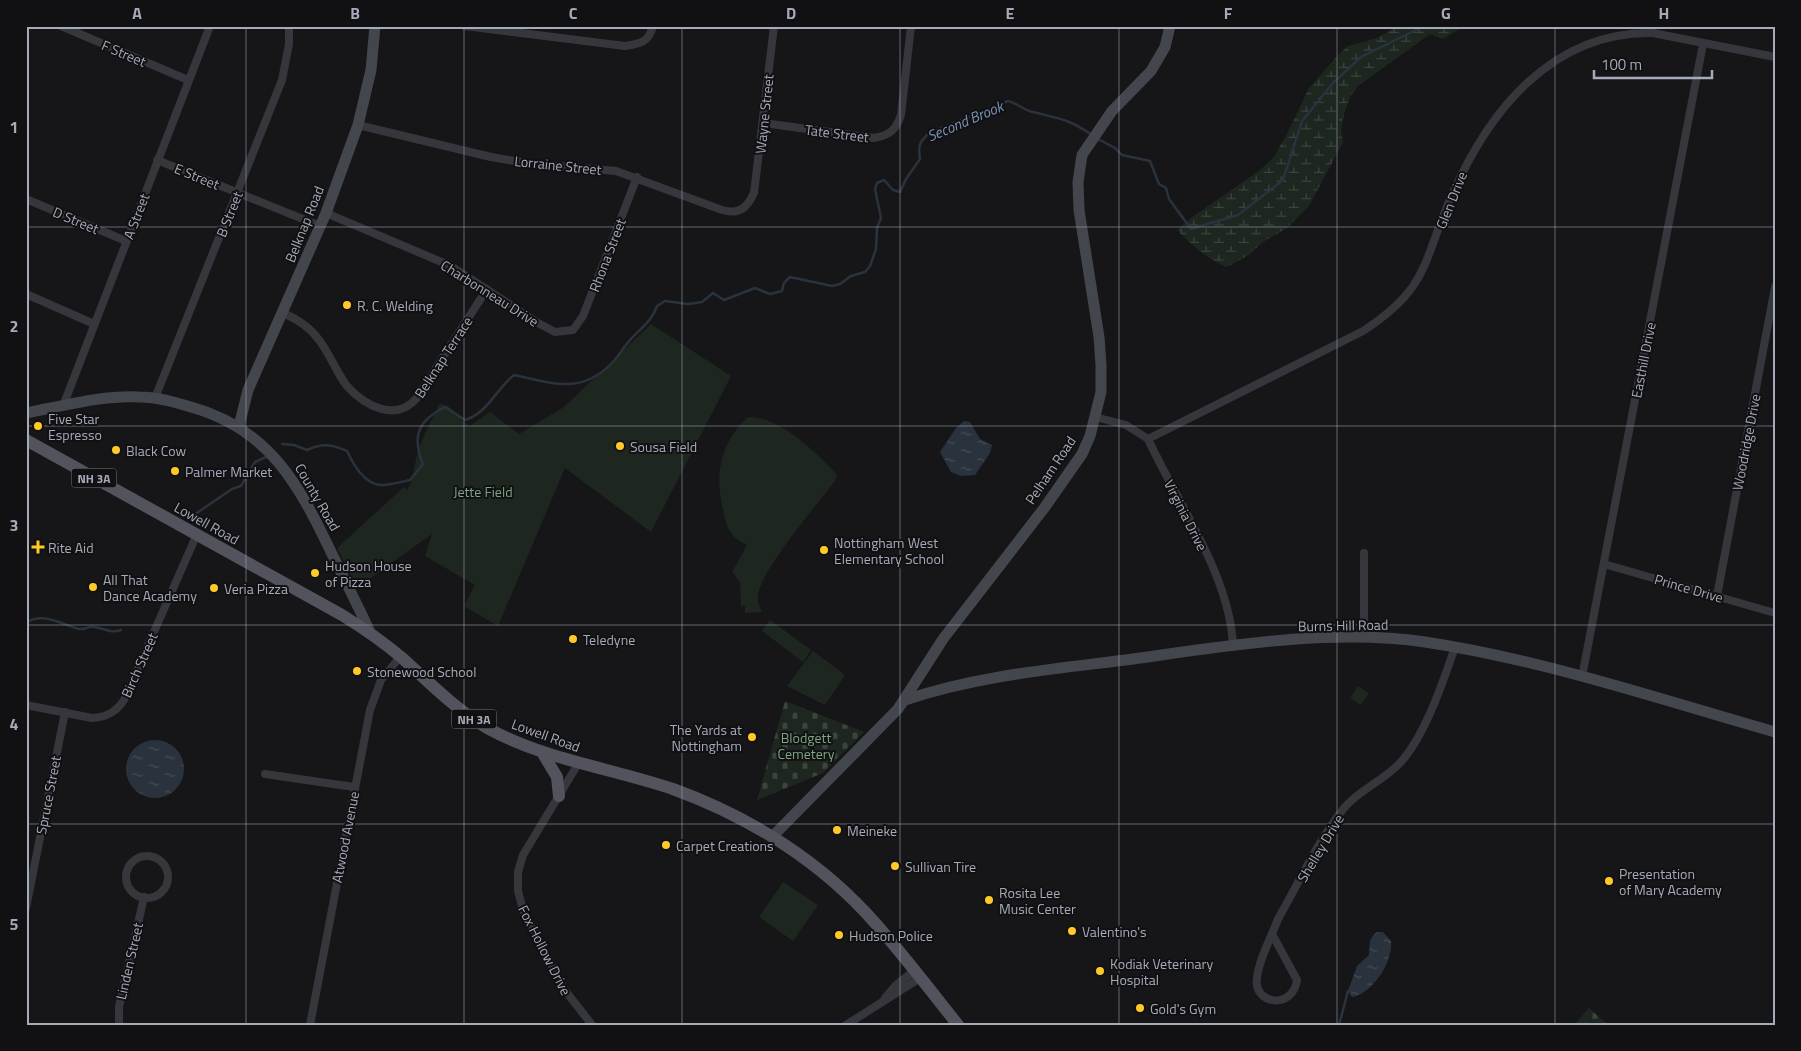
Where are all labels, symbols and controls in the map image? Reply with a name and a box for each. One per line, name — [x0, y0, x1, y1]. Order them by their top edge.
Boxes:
text: A — [132, 1, 142, 25]
text: B — [350, 1, 360, 25]
text: C — [569, 1, 578, 25]
text: D — [786, 1, 796, 25]
text: E — [1006, 1, 1015, 25]
text: F — [1224, 1, 1233, 25]
text: G — [1441, 1, 1451, 25]
text: H — [1659, 1, 1669, 25]
street label: F Street — [98, 34, 150, 72]
scale bar — [1594, 48, 1711, 80]
text: 100 m — [1601, 53, 1642, 76]
street label: Wayne Street — [749, 73, 779, 155]
water label: Second Brook — [923, 94, 1009, 147]
text: 1 — [10, 115, 18, 139]
street label: Tate Street — [804, 119, 870, 147]
street label: Lorraine Street — [513, 150, 603, 180]
street label: E Street — [171, 157, 223, 195]
street label: Glen Drive — [1430, 168, 1472, 232]
street label: Belknap Road — [279, 183, 329, 265]
street label: B Street — [210, 188, 248, 240]
street label: A Street — [118, 190, 154, 242]
street label: D Street — [50, 201, 102, 239]
street label: Rhona Street — [583, 215, 631, 295]
street label: Charbonneau Drive — [437, 254, 543, 332]
place label: R. C. Welding — [357, 295, 433, 316]
marker: R. C. Welding — [341, 299, 353, 311]
street label: Belknap Terrace — [409, 312, 477, 402]
text: 2 — [10, 314, 18, 338]
street label: Easthill Drive — [1625, 320, 1661, 400]
street label: Woodridge Drive — [1726, 392, 1766, 492]
place label: Five Star Espresso — [48, 408, 102, 445]
marker: Five Star Espresso — [32, 420, 44, 432]
street label: Pelham Road — [1019, 432, 1081, 508]
place label: Sousa Field — [630, 436, 697, 457]
place label: Black Cow — [126, 440, 187, 461]
marker: Sousa Field — [614, 440, 626, 452]
marker: Black Cow — [110, 444, 122, 456]
street label: County Road — [290, 459, 346, 535]
place label: Palmer Market — [185, 461, 272, 482]
marker: Palmer Market — [169, 465, 181, 477]
road number: NH 3A — [72, 468, 116, 488]
street label: Virginia Drive — [1159, 476, 1213, 554]
park label: Jette Field — [453, 481, 513, 502]
street label: Lowell Road — [171, 496, 243, 550]
text: 3 — [10, 513, 18, 537]
place label: Nottingham West Elementary School — [834, 532, 944, 569]
place label: Rite Aid — [48, 537, 94, 558]
marker: Rite Aid — [32, 541, 44, 553]
marker: Nottingham West Elementary School — [818, 544, 830, 556]
place label: Hudson House of Pizza — [325, 555, 412, 592]
marker: Hudson House of Pizza — [309, 567, 321, 579]
street label: Prince Drive — [1652, 568, 1726, 608]
place label: All That Dance Academy — [103, 569, 197, 606]
place label: Veria Pizza — [224, 578, 288, 599]
marker: All That Dance Academy — [87, 581, 99, 593]
marker: Veria Pizza — [208, 582, 220, 594]
street label: Burns Hill Road — [1298, 614, 1388, 636]
street label: Birch Street — [115, 629, 163, 701]
place label: Teledyne — [583, 629, 635, 650]
marker: Teledyne — [567, 633, 579, 645]
place label: Stonewood School — [367, 661, 476, 682]
marker: Stonewood School — [351, 665, 363, 677]
road number: NH 3A — [452, 710, 496, 729]
text: 4 — [10, 712, 19, 736]
street label: Lowell Road — [509, 713, 583, 757]
place label: The Yards at Nottingham — [670, 719, 742, 756]
park label: Blodgett Cemetery — [778, 727, 835, 764]
marker: The Yards at Nottingham — [746, 731, 758, 743]
street label: Spruce Street — [30, 754, 66, 836]
street label: Atwood Avenue — [326, 789, 364, 885]
street label: Shelley Drive — [1291, 810, 1349, 886]
place label: Meineke — [847, 820, 897, 841]
marker: Meineke — [831, 824, 843, 836]
place label: Carpet Creations — [676, 835, 774, 856]
marker: Carpet Creations — [660, 839, 672, 851]
place label: Sullivan Tire — [905, 856, 976, 877]
marker: Sullivan Tire — [889, 860, 901, 872]
place label: Presentation of Mary Academy — [1619, 863, 1722, 900]
marker: Presentation of Mary Academy — [1603, 875, 1615, 887]
place label: Rosita Lee Music Center — [999, 882, 1076, 919]
marker: Rosita Lee Music Center — [983, 894, 995, 906]
street label: Fox Hollow Drive — [513, 901, 577, 999]
text: 5 — [10, 912, 19, 936]
street label: Linden Street — [110, 920, 148, 1002]
place label: Valentino's — [1082, 921, 1147, 942]
place label: Hudson Police — [849, 925, 933, 946]
marker: Valentino's — [1066, 925, 1078, 937]
marker: Hudson Police — [833, 929, 845, 941]
place label: Kodiak Veterinary Hospital — [1110, 953, 1213, 990]
marker: Kodiak Veterinary Hospital — [1094, 965, 1106, 977]
place label: Gold's Gym — [1150, 998, 1216, 1019]
marker: Gold's Gym — [1134, 1002, 1146, 1014]

